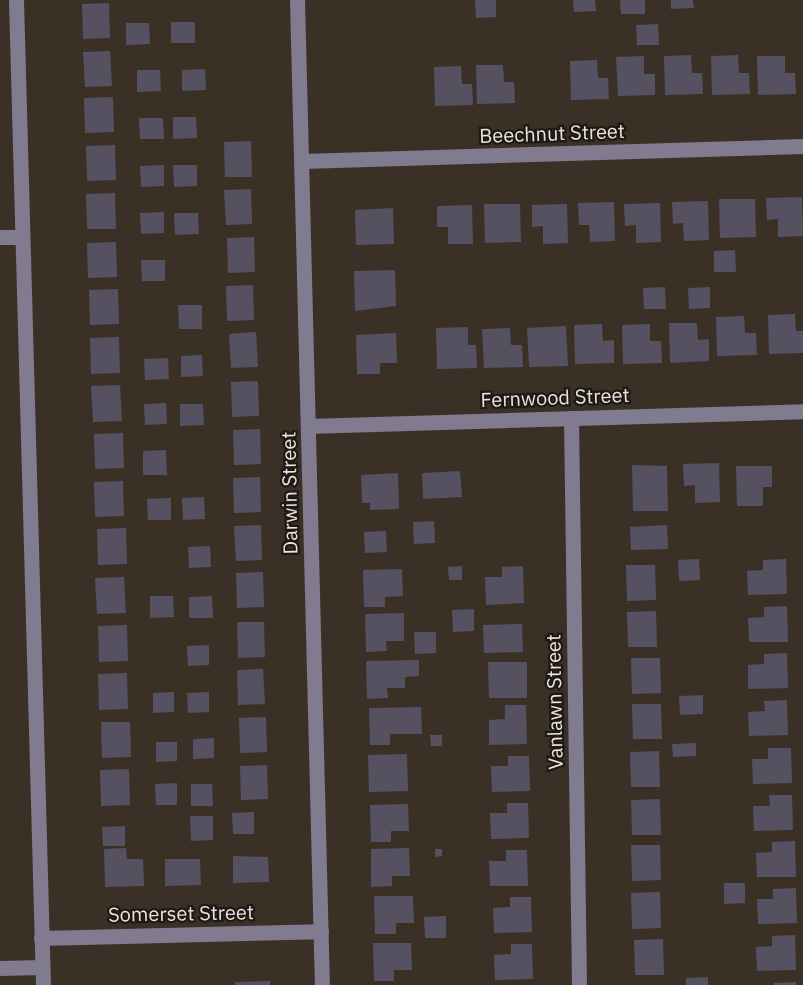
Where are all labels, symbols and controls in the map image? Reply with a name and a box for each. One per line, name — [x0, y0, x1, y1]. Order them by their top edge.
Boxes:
street label: Beechnut Street — [479, 118, 625, 148]
street label: Fernwood Street — [480, 382, 630, 412]
street label: Darwin Street — [276, 431, 302, 555]
street label: Vanlawn Street — [541, 634, 567, 770]
street label: Somerset Street — [108, 900, 254, 926]

